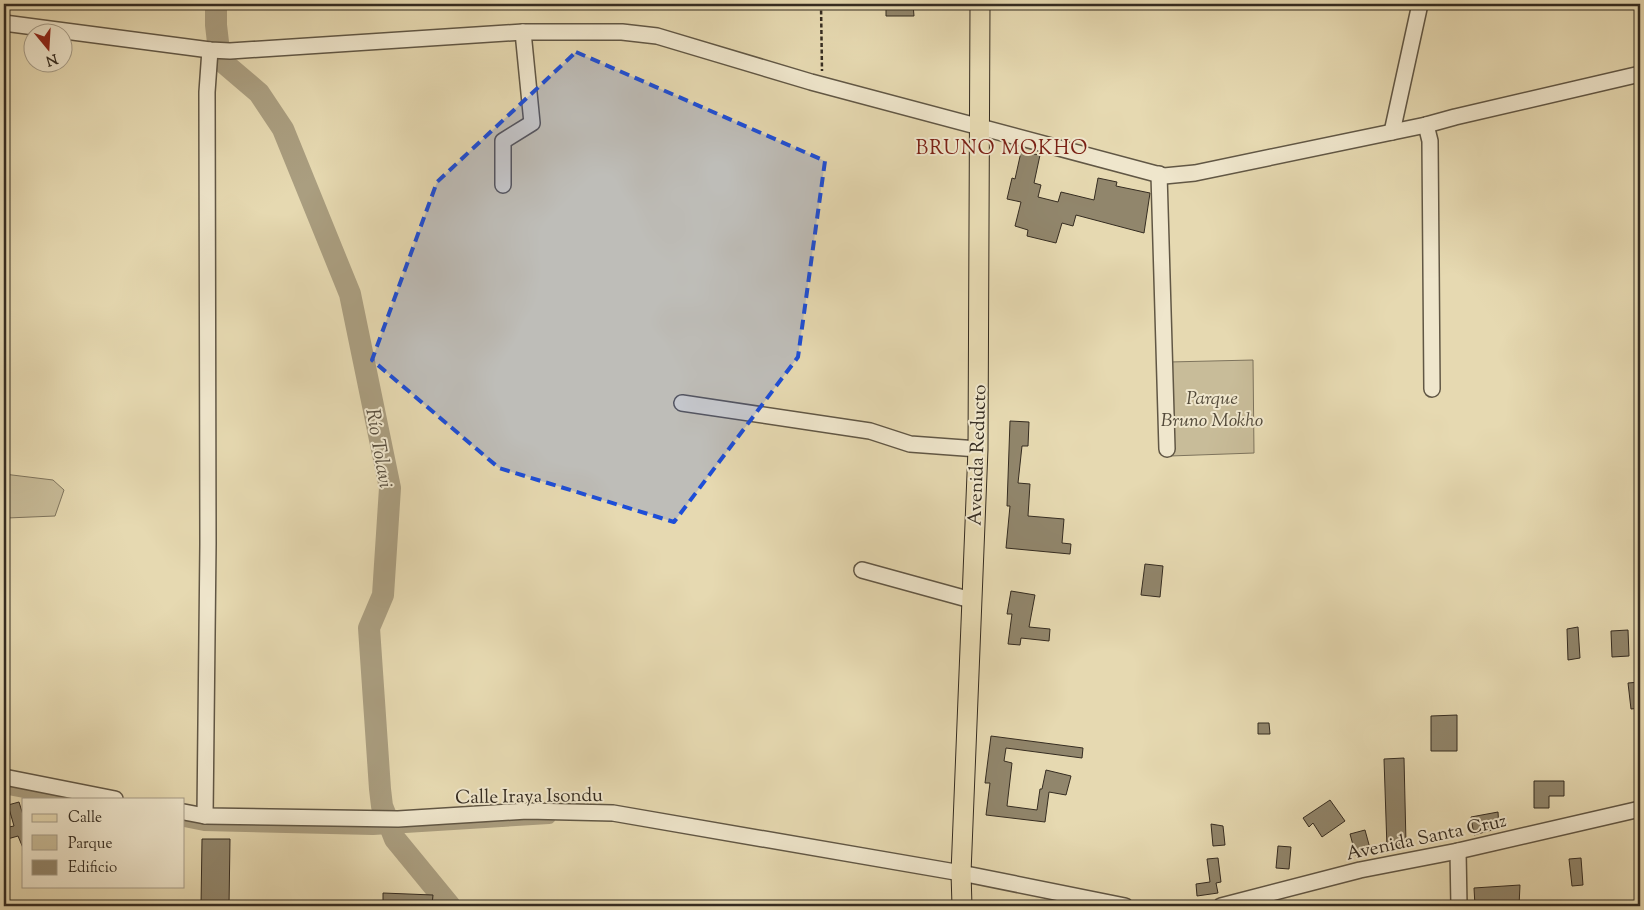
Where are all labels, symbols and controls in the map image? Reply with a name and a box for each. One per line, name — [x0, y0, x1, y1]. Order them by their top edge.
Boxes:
north arrow — [22, 22, 72, 72]
text: N — [43, 47, 60, 70]
district label: BRUNO MOKHO — [916, 135, 1088, 164]
street label: Avenida Reducto — [963, 384, 994, 526]
park label: Parque Bruno Mokho — [1161, 386, 1263, 435]
water label: Río Tolavi — [356, 407, 399, 490]
street label: Calle Iraya Isondu — [455, 783, 603, 812]
legend — [22, 798, 185, 888]
text: Calle — [68, 808, 102, 829]
street label: Avenida Santa Cruz — [1344, 808, 1509, 869]
text: Parque — [68, 834, 112, 855]
text: Edificio — [68, 858, 117, 879]

